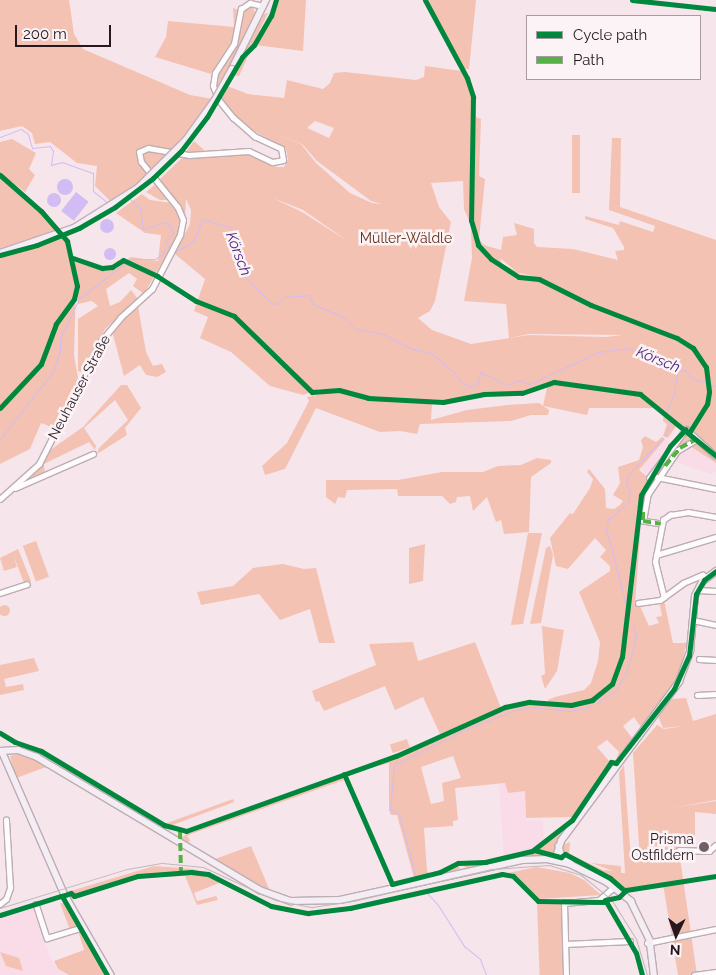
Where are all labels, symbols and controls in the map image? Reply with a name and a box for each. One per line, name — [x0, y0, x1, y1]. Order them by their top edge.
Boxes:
scale bar — [18, 15, 114, 47]
legend — [526, 15, 701, 80]
text: 200 m — [23, 25, 67, 43]
text: Cycle path — [573, 26, 647, 44]
text: Path — [573, 51, 604, 69]
water label: Körsch — [221, 229, 255, 279]
park label: Müller-Wäldle — [360, 230, 452, 246]
street label: Neuhauser Straße — [44, 332, 114, 442]
water label: Körsch — [633, 343, 683, 377]
place label: Prisma Ostfildern — [631, 831, 694, 864]
marker: Prisma Ostfildern — [698, 841, 710, 853]
north arrow — [651, 910, 701, 960]
text: N — [669, 942, 681, 958]

